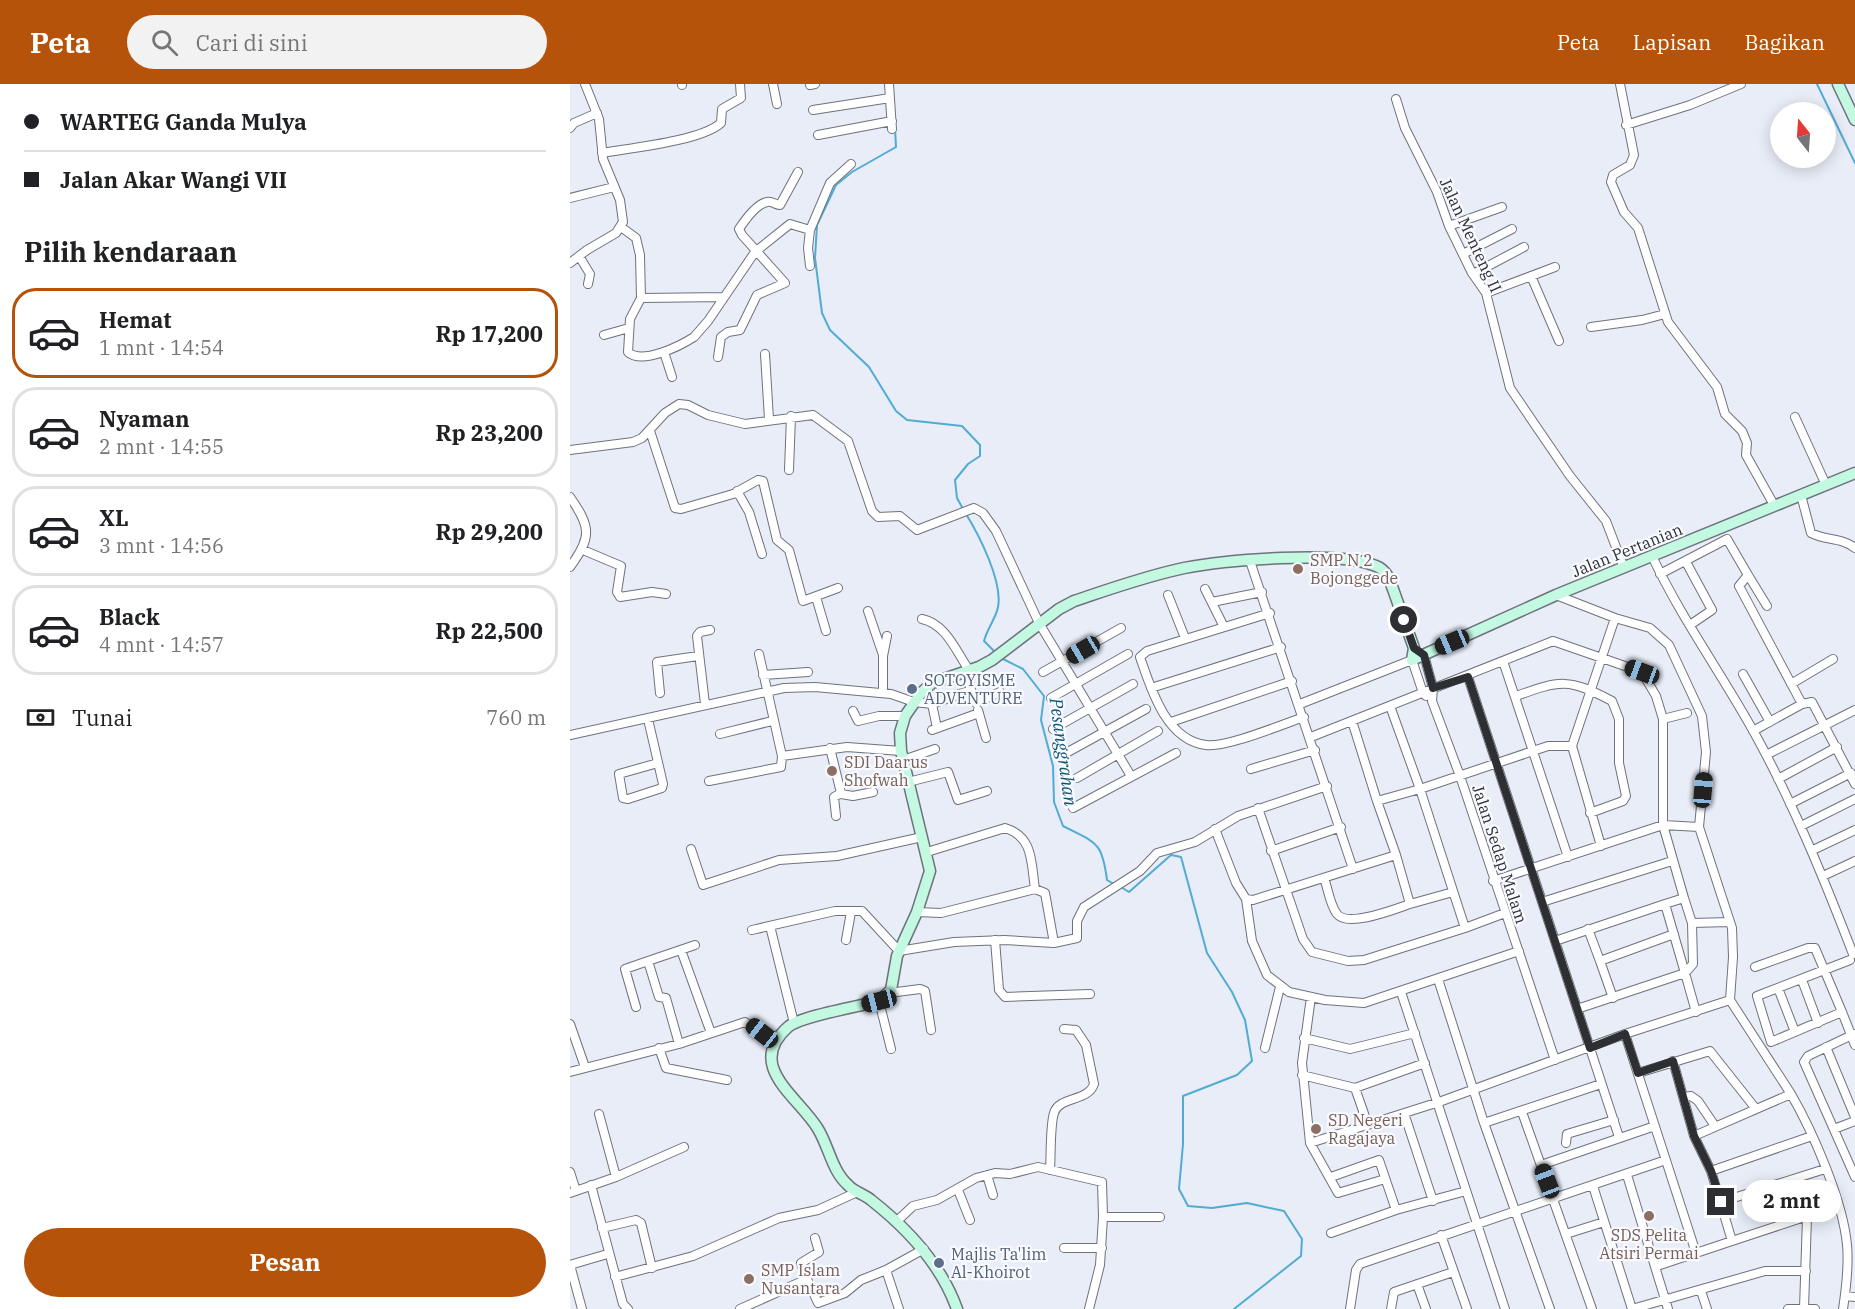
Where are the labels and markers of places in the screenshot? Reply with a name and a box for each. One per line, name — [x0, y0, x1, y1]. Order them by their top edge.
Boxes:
place label: SMP N 2 Bojonggede — [1310, 550, 1398, 588]
marker: SMP N 2 Bojonggede — [1291, 562, 1305, 576]
place label: SOTOYISME ADVENTURE — [924, 670, 1022, 708]
marker: SOTOYISME ADVENTURE — [905, 682, 919, 696]
place label: SDI Daarus Shofwah — [844, 752, 928, 790]
marker: SDI Daarus Shofwah — [825, 764, 839, 778]
place label: SD Negeri Ragajaya — [1328, 1110, 1403, 1148]
marker: SD Negeri Ragajaya — [1309, 1122, 1323, 1136]
marker: SDS Pelita Atsiri Permai — [1642, 1209, 1656, 1223]
place label: SDS Pelita Atsiri Permai — [1599, 1225, 1699, 1263]
place label: Majlis Ta'lim Al-Khoirot — [951, 1244, 1047, 1282]
marker: Majlis Ta'lim Al-Khoirot — [932, 1256, 946, 1270]
place label: SMP Islam Nusantara — [761, 1260, 841, 1298]
marker: SMP Islam Nusantara — [742, 1272, 756, 1286]

